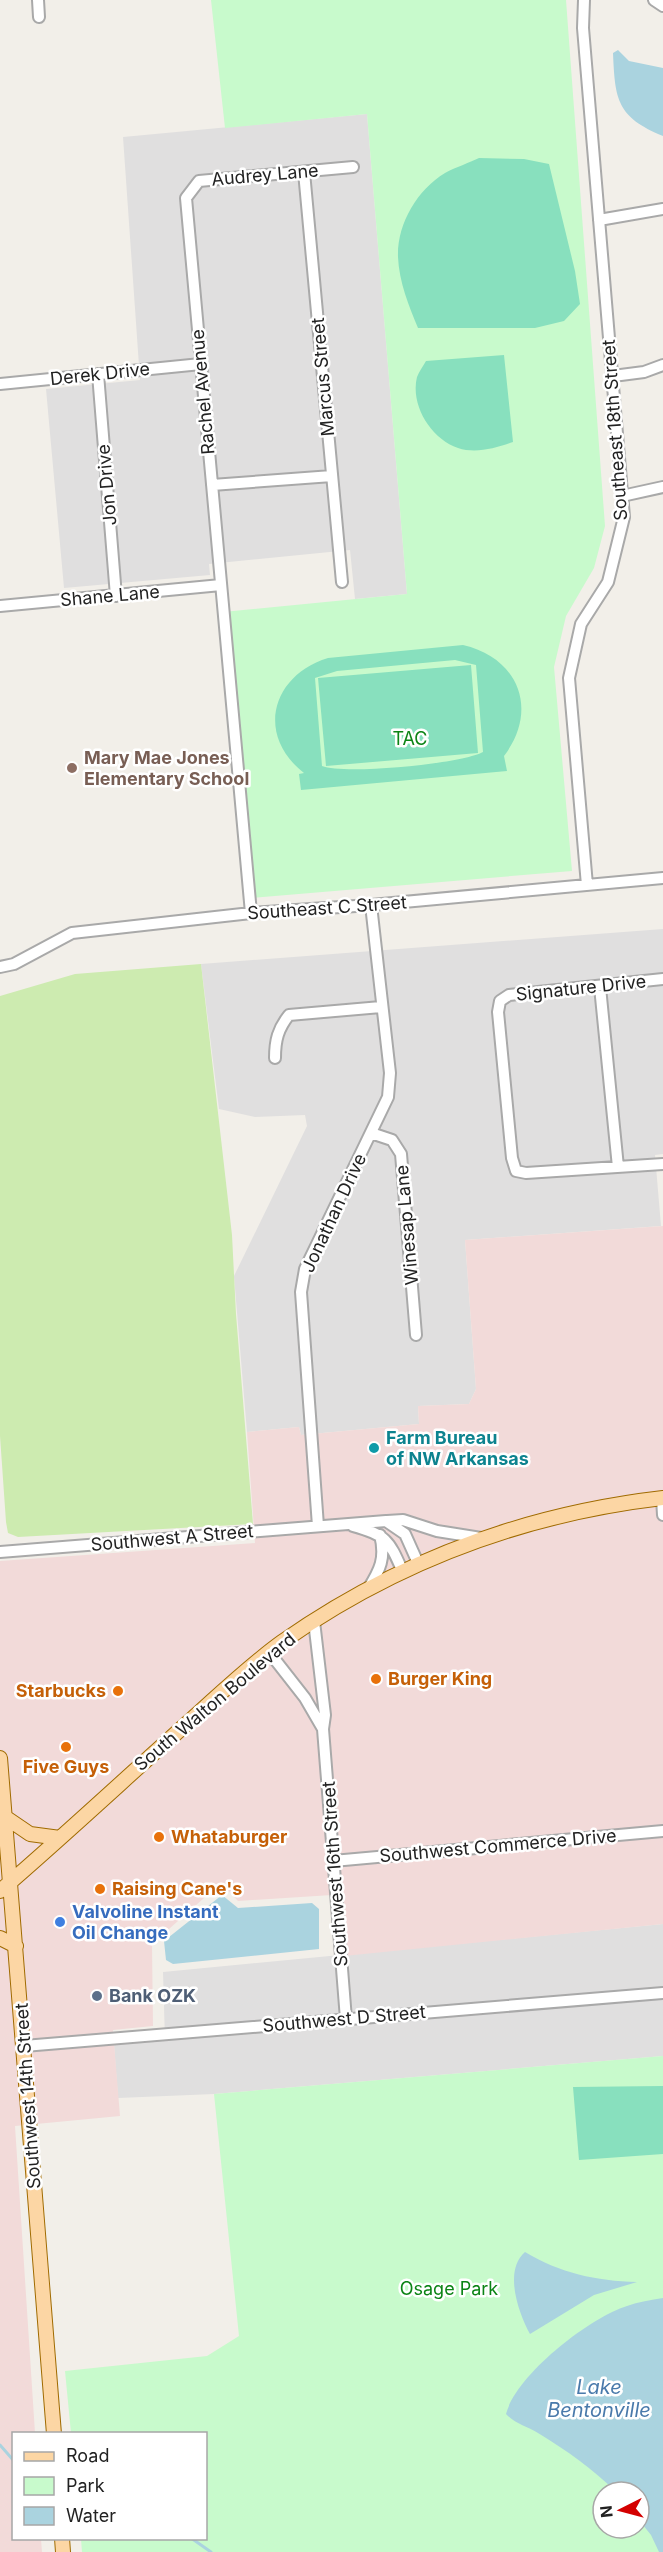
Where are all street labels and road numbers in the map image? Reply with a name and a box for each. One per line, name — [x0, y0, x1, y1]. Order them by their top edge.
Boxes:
street label: Audrey Lane — [211, 159, 319, 190]
street label: Marcus Street — [307, 317, 338, 437]
street label: Rachel Avenue — [187, 329, 218, 456]
street label: Southeast 18th Street — [598, 339, 631, 521]
street label: Derek Drive — [49, 358, 151, 389]
street label: Jon Drive — [92, 444, 121, 527]
street label: Shane Lane — [59, 581, 161, 610]
street label: Southeast C Street — [247, 891, 407, 924]
street label: Signature Drive — [515, 970, 647, 1005]
street label: Jonathan Drive — [297, 1150, 370, 1276]
street label: Winesap Lane — [391, 1164, 422, 1286]
street label: Southwest A Street — [90, 1520, 254, 1555]
street label: South Walton Boulevard — [130, 1628, 299, 1775]
street label: Southwest 16th Street — [318, 1781, 351, 1967]
street label: Southwest Commerce Drive — [379, 1825, 617, 1866]
street label: Southwest D Street — [261, 2001, 427, 2036]
street label: Southwest 14th Street — [11, 2002, 44, 2190]

